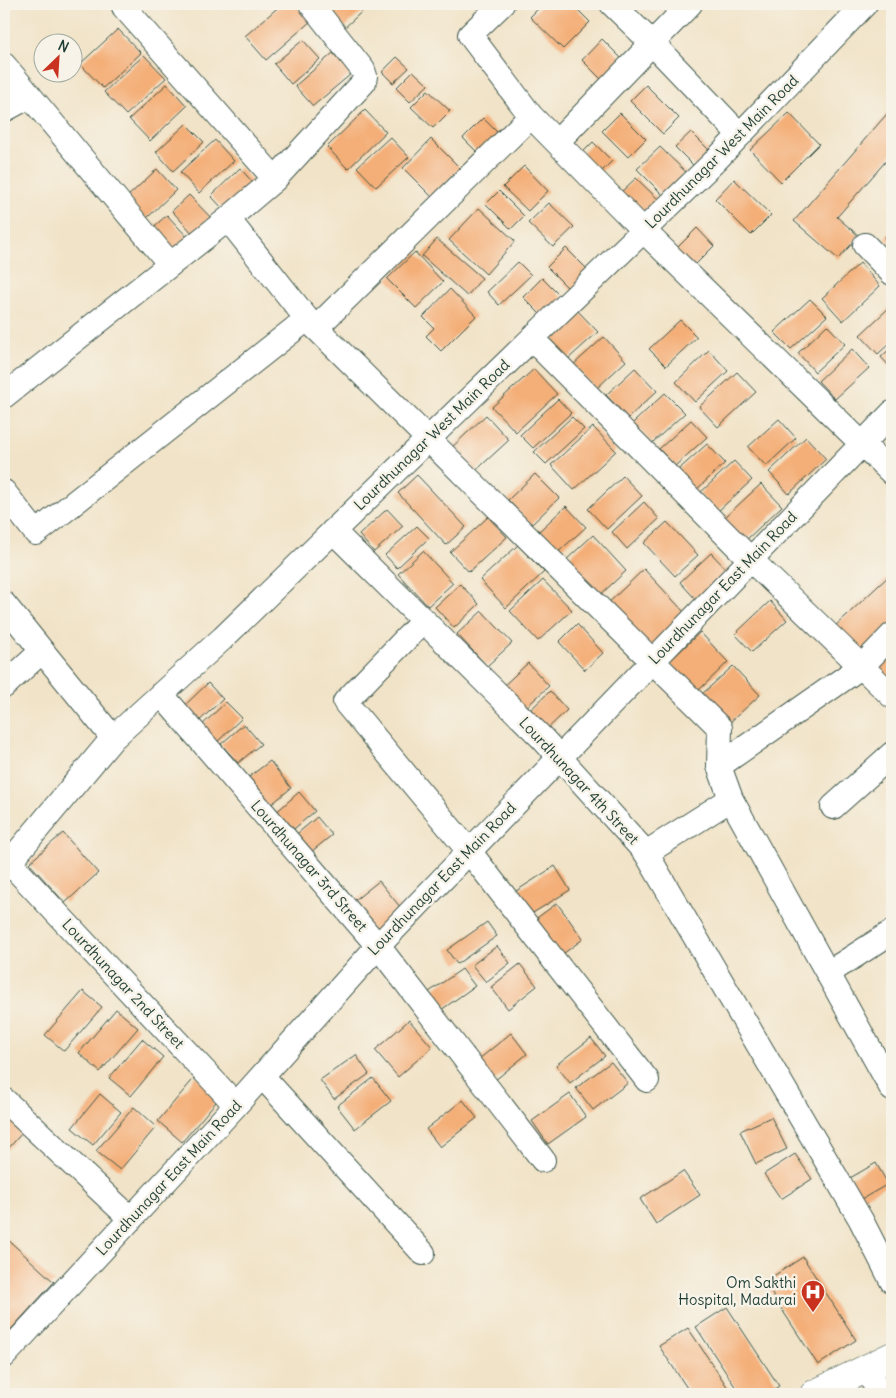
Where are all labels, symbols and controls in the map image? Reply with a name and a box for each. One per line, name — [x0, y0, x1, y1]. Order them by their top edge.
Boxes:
north arrow — [32, 32, 82, 82]
text: N — [55, 36, 72, 56]
street label: Lourdhunagar West Main Road — [641, 71, 802, 232]
street label: Lourdhunagar West Main Road — [350, 355, 514, 514]
street label: Lourdhunagar East Main Road — [645, 507, 801, 668]
street label: Lourdhunagar 4th Street — [515, 713, 643, 848]
street label: Lourdhunagar 3rd Street — [247, 796, 372, 935]
street label: Lourdhunagar East Main Road — [364, 798, 520, 959]
street label: Lourdhunagar 2nd Street — [58, 915, 188, 1052]
street label: Lourdhunagar East Main Road — [92, 1096, 246, 1259]
place label: Om Sakthi Hospital, Madurai — [678, 1273, 796, 1309]
hospital icon: Om Sakthi Hospital, Madurai — [800, 1279, 826, 1313]

